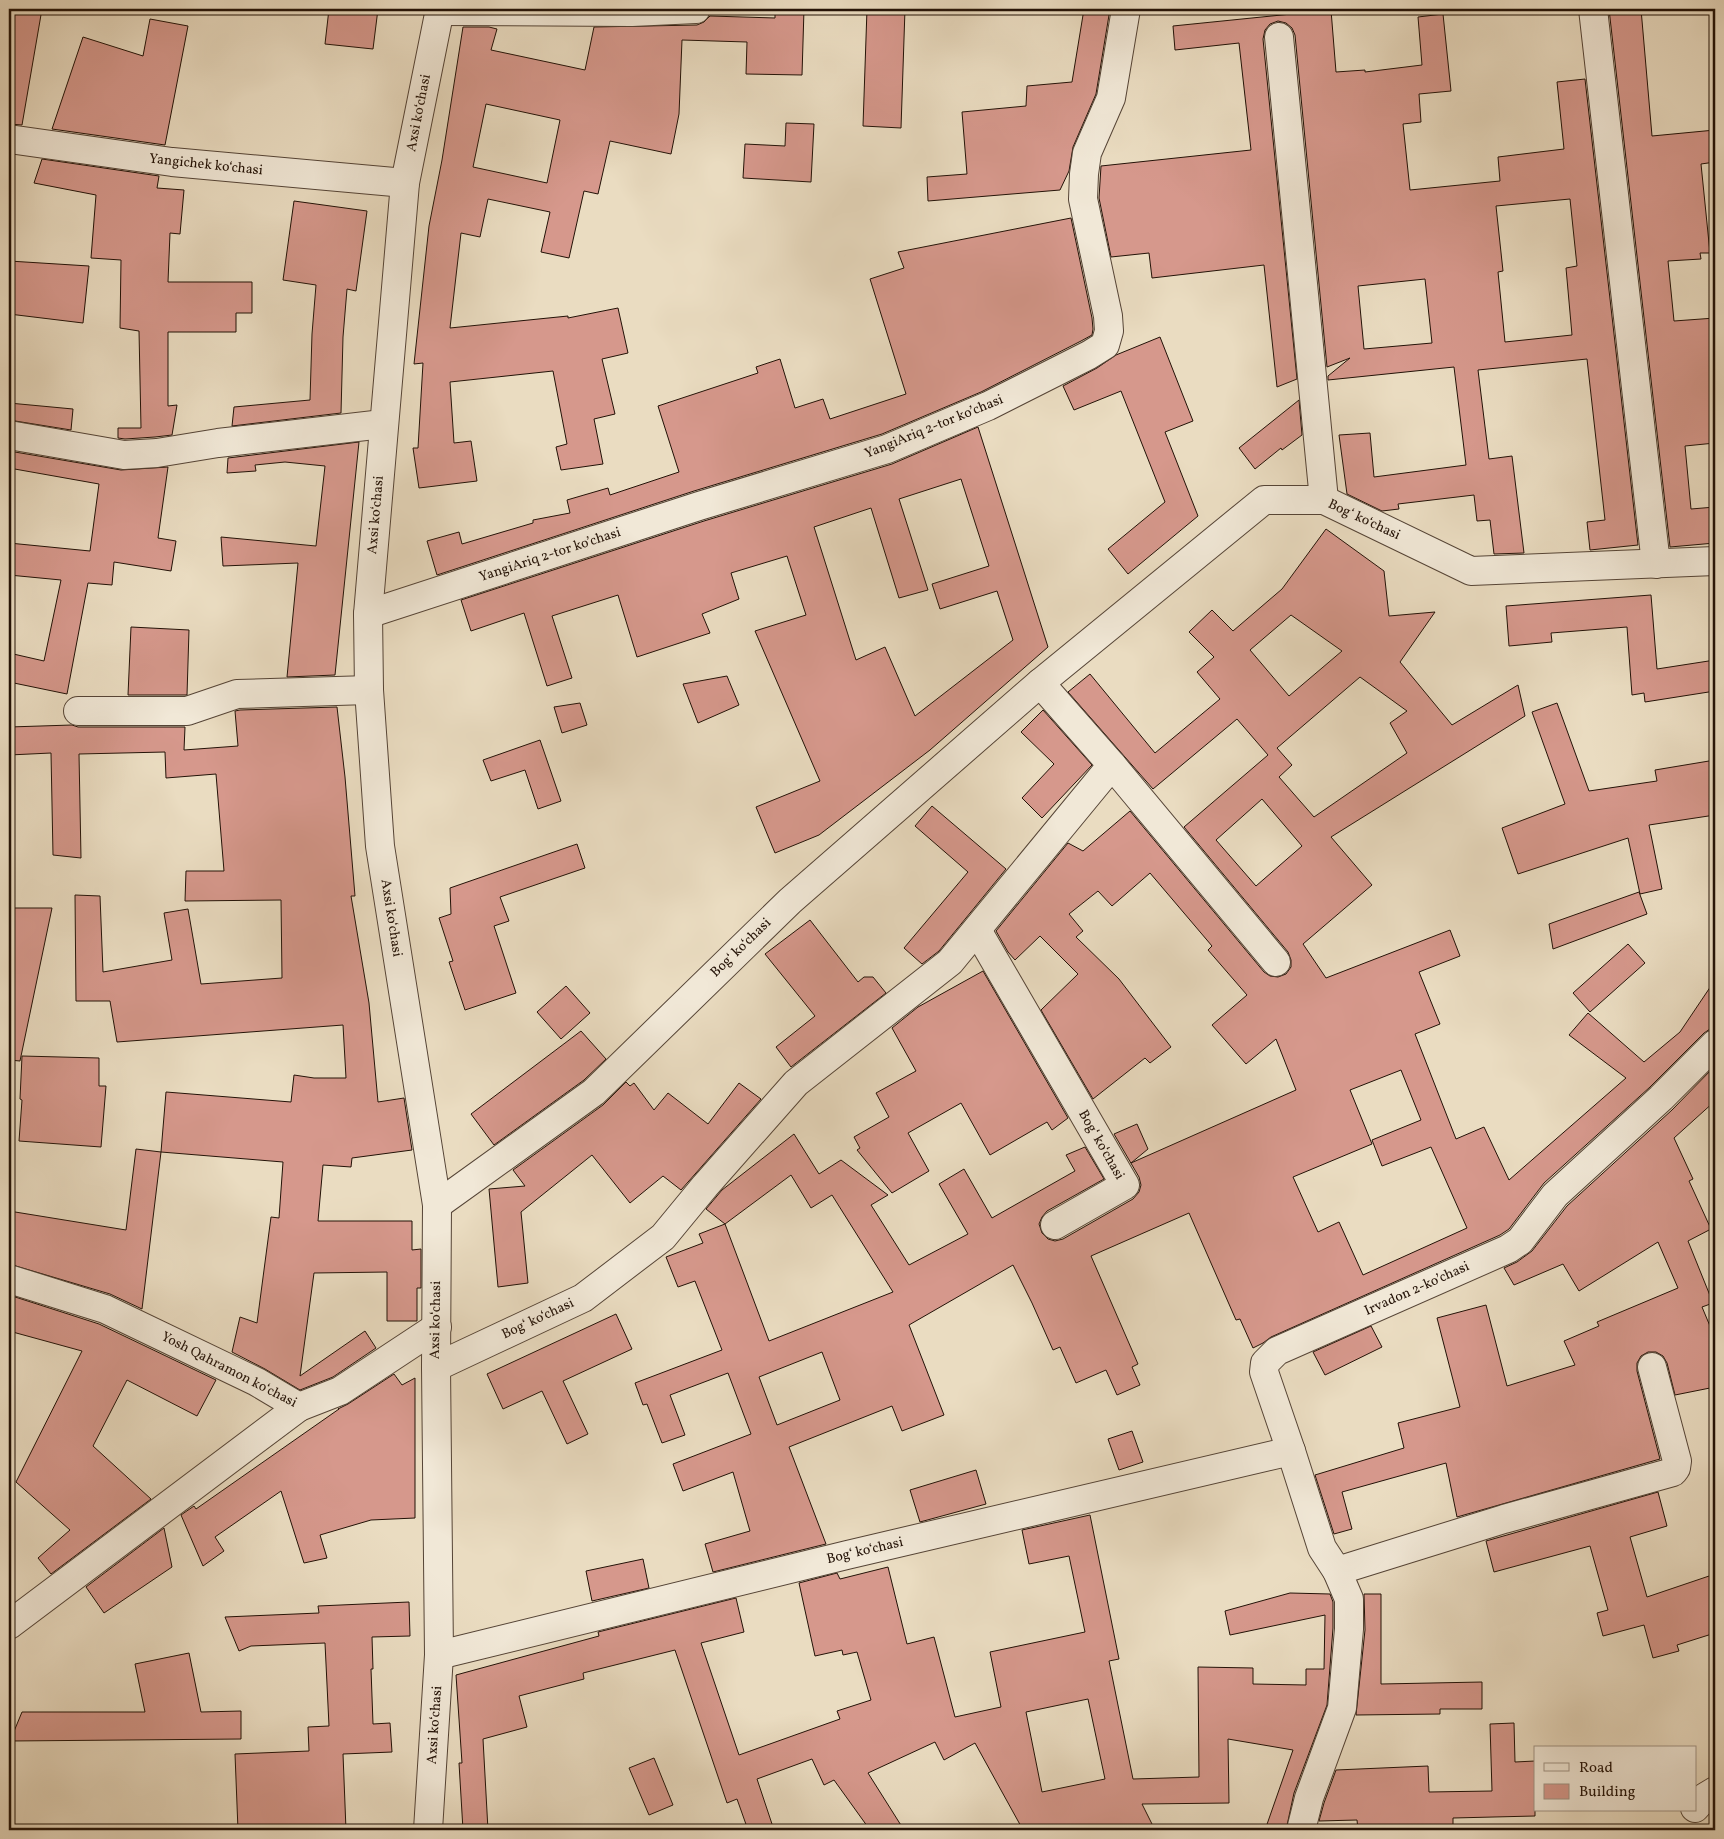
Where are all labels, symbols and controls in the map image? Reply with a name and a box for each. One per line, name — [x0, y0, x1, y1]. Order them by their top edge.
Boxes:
street label: Axsi koʻchasi — [402, 73, 436, 153]
street label: Yangichek koʻchasi — [148, 150, 264, 180]
street label: YangiАriq 2-tor koʼchasi — [862, 390, 1006, 464]
street label: Axsi koʻchasi — [363, 475, 389, 555]
street label: Bogʻ koʻchasi — [1325, 495, 1403, 545]
street label: YangiАriq 2-tor koʼchasi — [477, 523, 623, 587]
street label: Axsi koʻchasi — [375, 878, 407, 958]
street label: Bogʻ koʻchasi — [706, 914, 776, 982]
street label: Bogʻ koʻchasi — [1073, 1106, 1129, 1184]
street label: Irvadon 2-koʼchasi — [1361, 1257, 1473, 1321]
street label: Axsi koʻchasi — [426, 1281, 446, 1359]
street label: Bogʻ koʻchasi — [499, 1294, 577, 1344]
street label: Yosh Qahramon koʻchasi — [158, 1327, 300, 1413]
street label: Bogʻ koʻchasi — [825, 1533, 905, 1569]
street label: Axsi koʻchasi — [423, 1685, 447, 1765]
legend — [1534, 1746, 1696, 1812]
text: Road — [1579, 1758, 1613, 1779]
text: Building — [1579, 1782, 1636, 1803]

